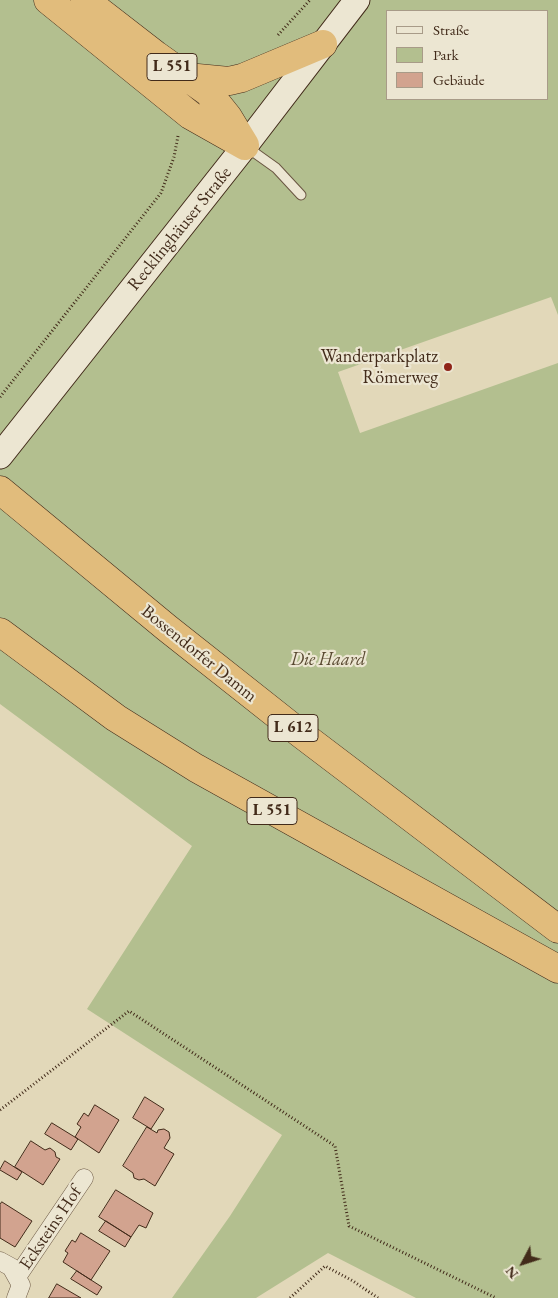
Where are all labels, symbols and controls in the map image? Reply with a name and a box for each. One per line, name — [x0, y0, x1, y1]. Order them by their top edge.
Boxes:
legend — [386, 10, 548, 100]
text: Straße — [433, 20, 469, 39]
text: Park — [433, 45, 459, 64]
road number: L 551 — [147, 54, 197, 80]
text: Gebäude — [433, 70, 485, 89]
street label: Recklinghäuser Straße — [123, 163, 237, 295]
place label: Wanderparkplatz Römerweg — [321, 346, 438, 388]
marker: Wanderparkplatz Römerweg — [442, 361, 454, 373]
street label: Bossendorfer Damm — [137, 601, 261, 707]
park label: Die Haard — [290, 649, 366, 671]
road number: L 612 — [268, 714, 318, 741]
road number: L 551 — [247, 798, 297, 824]
street label: Ecksteins Hof — [15, 1182, 87, 1274]
north arrow — [498, 1238, 548, 1288]
text: N — [501, 1263, 522, 1283]

